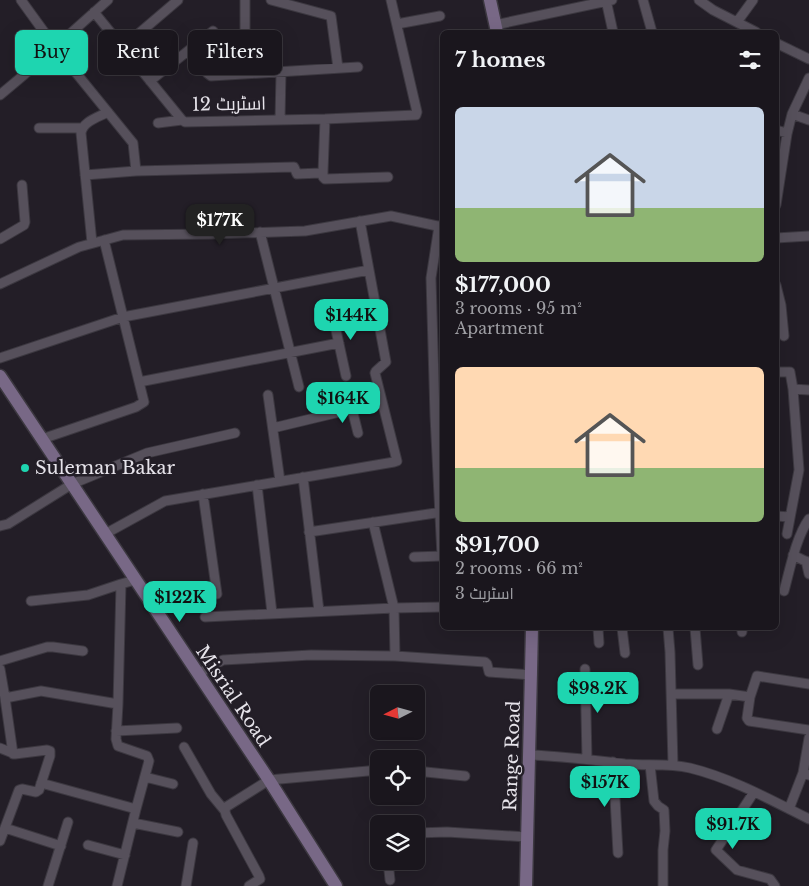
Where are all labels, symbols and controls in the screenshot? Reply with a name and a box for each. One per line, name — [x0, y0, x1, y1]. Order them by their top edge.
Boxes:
chip: Buy — [15, 30, 88, 75]
chip: Rent — [98, 30, 178, 75]
chip: Filters — [188, 30, 282, 75]
icon: filters — [736, 46, 764, 74]
text: 7 homes — [455, 47, 546, 73]
street label: اسٹریٹ 12 — [192, 92, 266, 116]
icon: home — [565, 140, 655, 230]
pin: $177K — [185, 204, 255, 246]
text: $177K — [196, 210, 244, 230]
text: $177,000 — [455, 272, 551, 298]
pin: $144K — [316, 298, 386, 341]
text: 3 rooms · 95 m² — [455, 298, 582, 318]
text: $144K — [325, 305, 377, 325]
text: Apartment — [455, 318, 544, 338]
pin: $164K — [308, 382, 378, 424]
text: $164K — [317, 388, 369, 408]
icon: home — [565, 400, 655, 490]
place label: Suleman Bakar — [35, 457, 176, 479]
marker: Suleman Bakar — [19, 462, 31, 474]
text: $91,700 — [455, 532, 540, 558]
text: 2 rooms · 66 m² — [455, 558, 583, 578]
pin: $122K — [145, 580, 215, 623]
text: اسٹریٹ 3 — [455, 583, 514, 603]
text: $122K — [154, 587, 206, 607]
street label: Misrial Road — [191, 641, 275, 751]
pin: $98.2K — [557, 672, 639, 714]
text: $98.2K — [569, 678, 627, 698]
north arrow — [370, 685, 425, 740]
map controls — [370, 685, 425, 870]
street label: Range Road — [499, 700, 525, 812]
button: locate — [370, 750, 425, 805]
pin: $157K — [570, 766, 640, 808]
text: $157K — [581, 772, 629, 792]
pin: $91.7K — [692, 808, 774, 850]
text: $91.7K — [706, 814, 760, 834]
button: layers — [370, 815, 425, 870]

